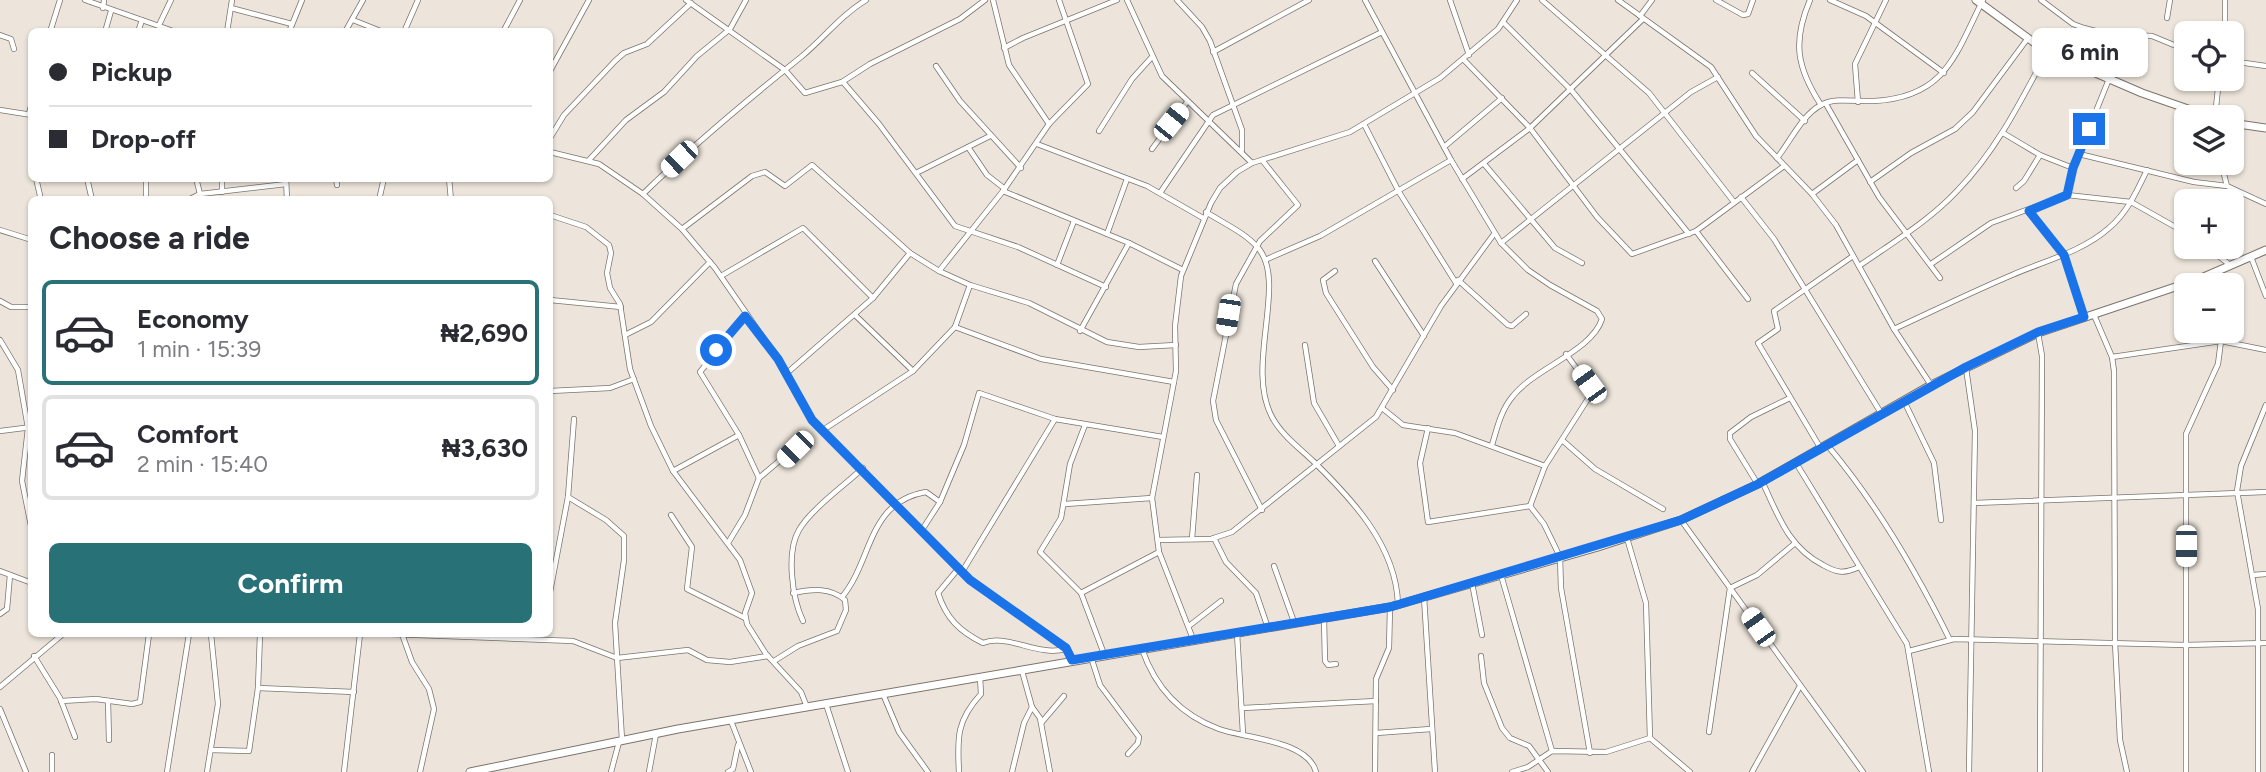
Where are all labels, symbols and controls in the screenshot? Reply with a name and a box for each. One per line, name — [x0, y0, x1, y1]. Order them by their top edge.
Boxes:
map controls — [2174, 21, 2244, 343]
button: locate — [2174, 21, 2244, 91]
callout: 6 min — [2031, 27, 2147, 76]
text: 6 min — [2061, 38, 2119, 66]
text: Pickup — [91, 56, 172, 88]
car — [1150, 99, 1193, 145]
button: layers — [2174, 105, 2244, 175]
route end — [2073, 113, 2105, 145]
text: Drop-off — [91, 123, 196, 155]
car — [657, 137, 702, 181]
button: + — [2174, 189, 2244, 259]
text: Choose a ride — [49, 219, 250, 257]
button: − — [2174, 273, 2244, 343]
car — [1215, 293, 1242, 337]
icon: car — [53, 301, 116, 364]
text: Economy — [137, 303, 249, 335]
text: ₦2,690 — [440, 317, 528, 349]
route start — [700, 334, 732, 366]
text: 1 min · 15:39 — [137, 335, 261, 363]
car — [1569, 361, 1610, 407]
icon: car — [53, 416, 116, 479]
text: Comfort — [137, 418, 239, 450]
car — [773, 427, 818, 471]
text: ₦3,630 — [442, 432, 528, 464]
text: 2 min · 15:40 — [137, 450, 268, 478]
car — [2176, 525, 2197, 567]
button: Confirm — [49, 543, 532, 623]
car — [1738, 604, 1779, 650]

